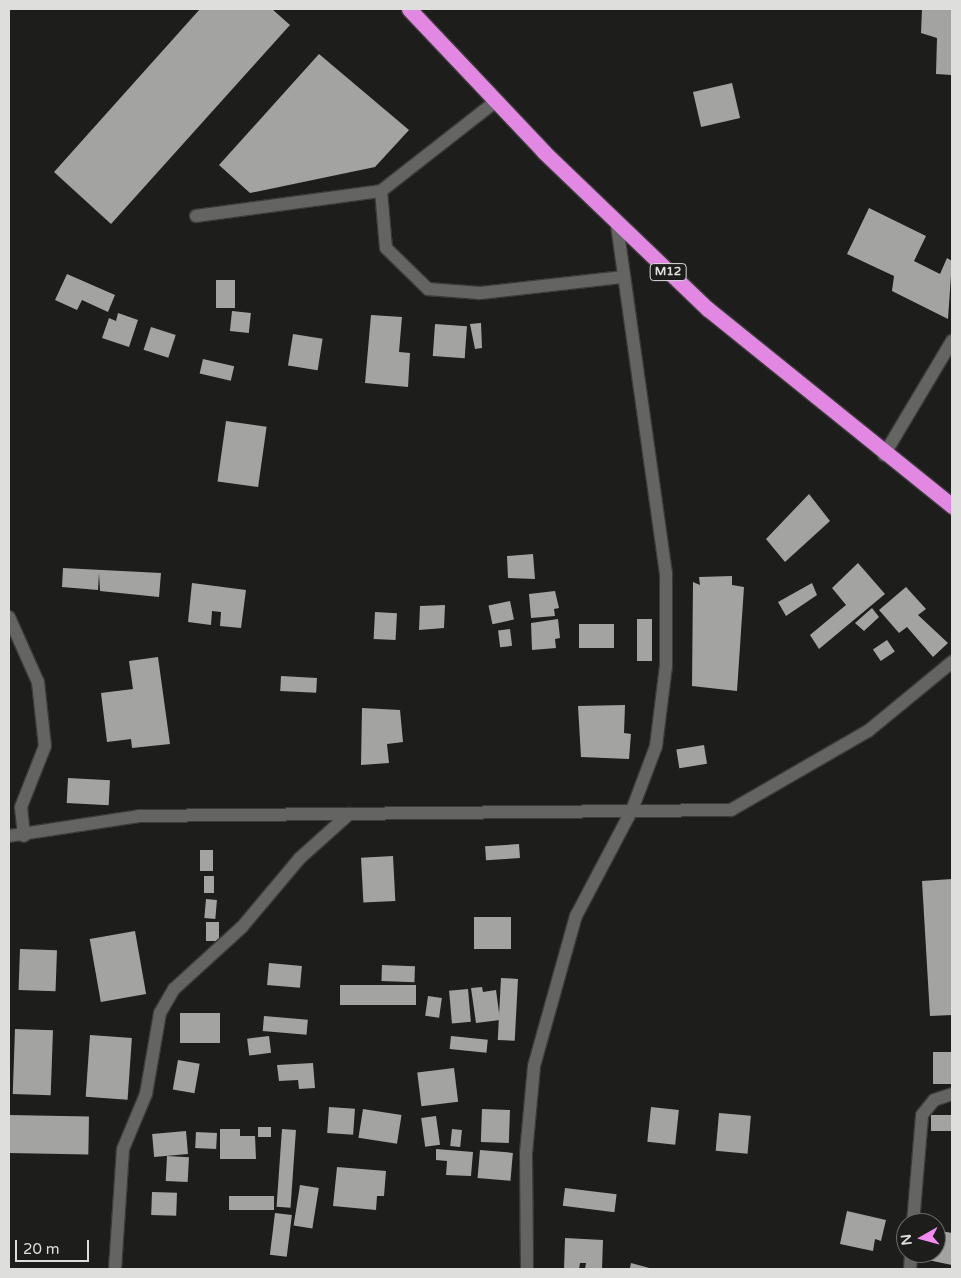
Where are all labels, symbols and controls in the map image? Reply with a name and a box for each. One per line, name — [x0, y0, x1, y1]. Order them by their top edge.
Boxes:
road number: M12 — [649, 262, 687, 282]
north arrow — [896, 1213, 946, 1263]
scale bar — [18, 1230, 91, 1262]
text: N — [897, 1233, 916, 1246]
text: 20 m — [23, 1240, 60, 1258]

